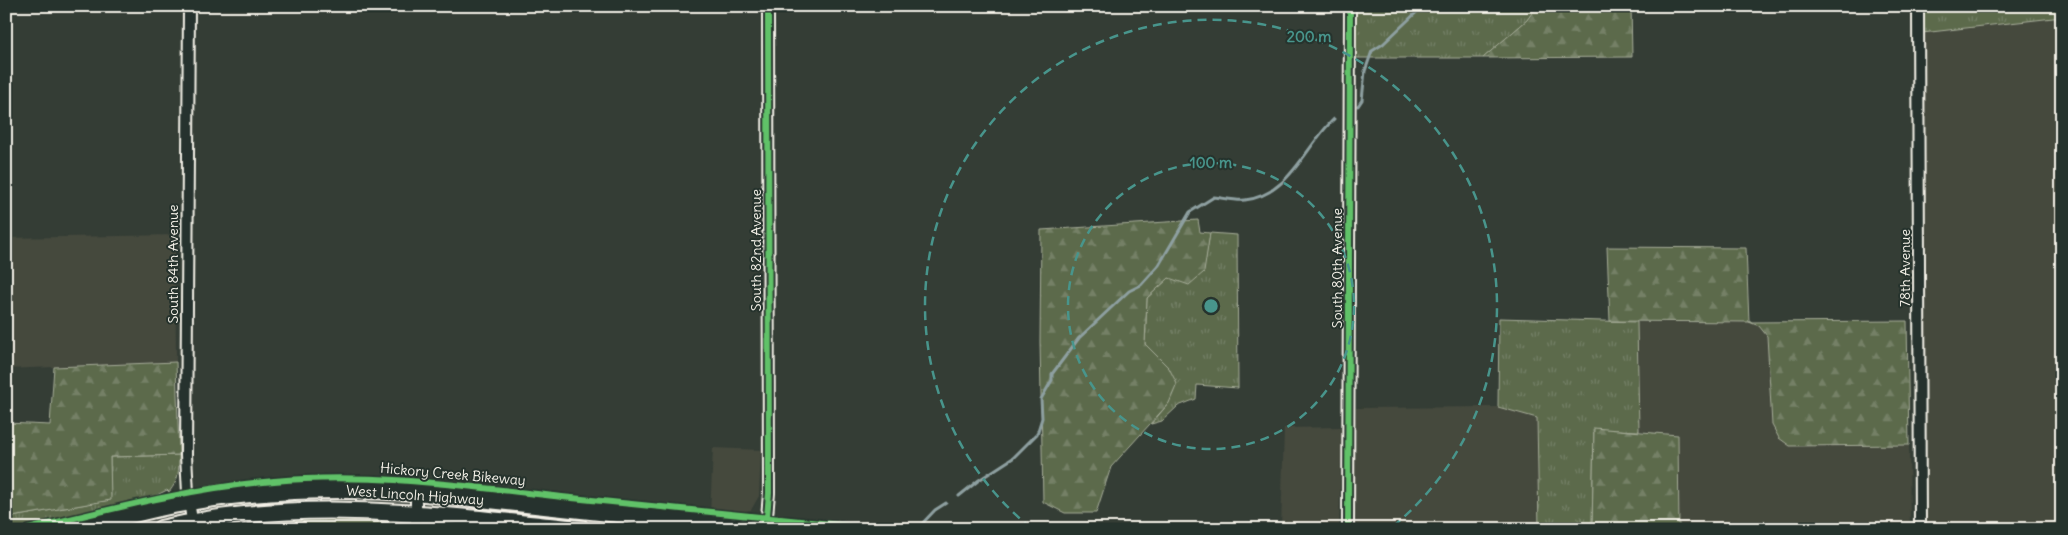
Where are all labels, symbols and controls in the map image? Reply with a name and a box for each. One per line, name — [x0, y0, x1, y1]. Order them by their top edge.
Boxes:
text: 200 m — [1287, 27, 1331, 46]
text: 100 m — [1190, 153, 1232, 172]
street label: South 82nd Avenue — [747, 189, 765, 311]
street label: South 84th Avenue — [164, 204, 182, 324]
street label: South 80th Avenue — [1328, 208, 1346, 328]
street label: 78th Avenue — [1896, 229, 1914, 307]
centre of rings — [1202, 297, 1220, 315]
street label: Hickory Creek Bikeway — [380, 459, 526, 489]
street label: West Lincoln Highway — [345, 481, 485, 509]

